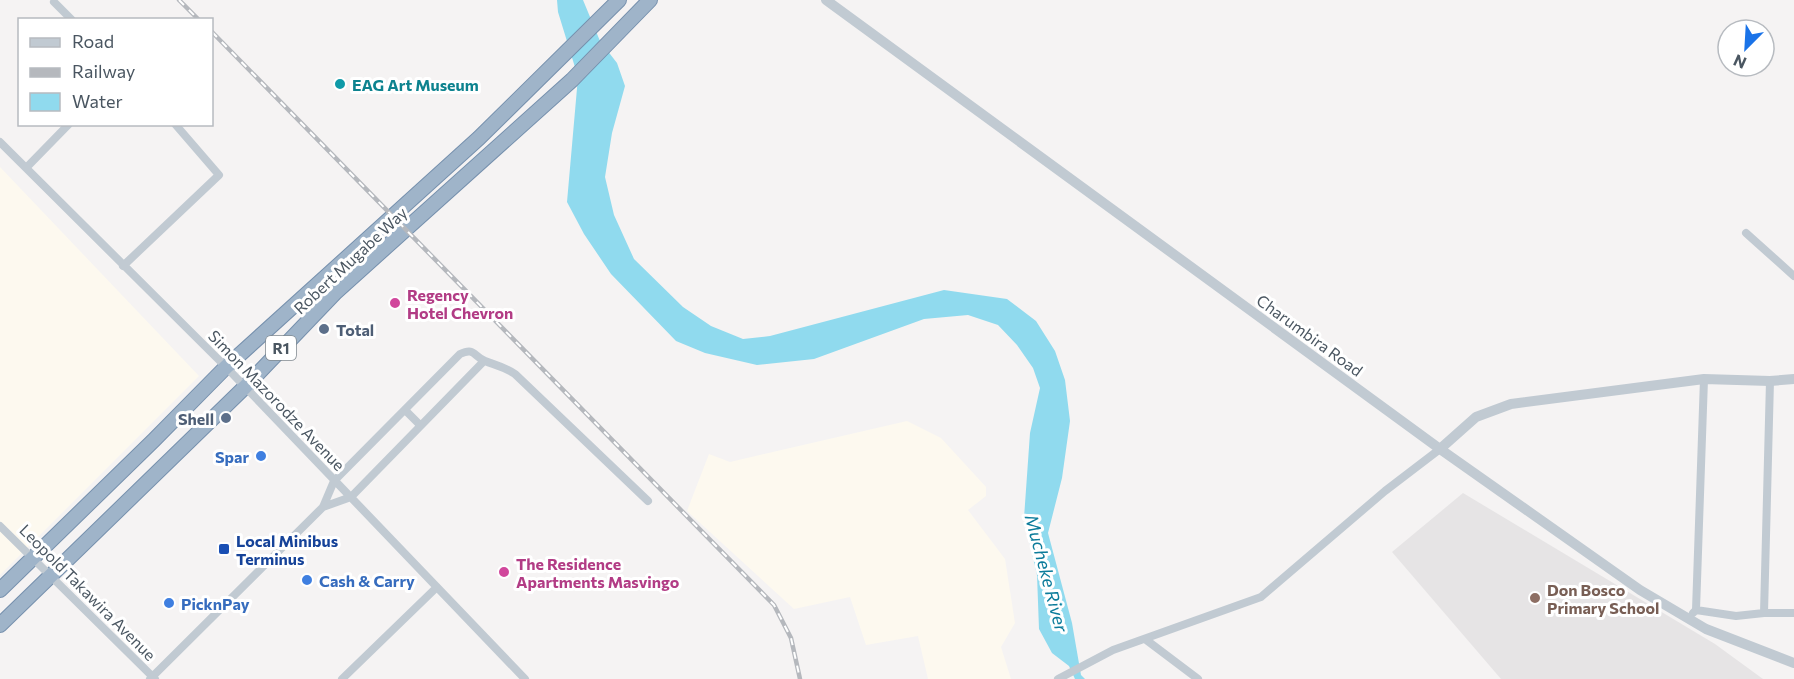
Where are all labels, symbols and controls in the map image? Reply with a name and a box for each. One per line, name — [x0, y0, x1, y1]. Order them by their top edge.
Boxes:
legend — [18, 18, 213, 126]
north arrow — [1716, 18, 1776, 78]
text: Road — [72, 30, 114, 52]
text: N — [1730, 51, 1749, 73]
text: Railway — [72, 60, 135, 82]
place label: EAG Art Museum — [352, 75, 479, 94]
marker: EAG Art Museum — [333, 77, 347, 91]
text: Water — [72, 90, 123, 112]
street label: Robert Mugabe Way — [289, 203, 411, 317]
place label: Regency Hotel Chevron — [407, 285, 513, 322]
street label: Charumbira Road — [1253, 290, 1367, 380]
marker: Regency Hotel Chevron — [388, 296, 402, 310]
place label: Total — [336, 320, 374, 339]
marker: Total — [317, 322, 331, 336]
street label: Simon Mazorodze Avenue — [205, 326, 349, 474]
road number: R1 — [266, 336, 296, 360]
place label: Shell — [178, 409, 214, 428]
marker: Shell — [219, 411, 233, 425]
place label: Spar — [215, 447, 249, 466]
marker: Spar — [254, 449, 268, 463]
water label: Mucheke River — [1021, 512, 1073, 635]
street label: Leopold Takawira Avenue — [16, 520, 160, 664]
place label: Local Minibus Terminus — [236, 531, 338, 568]
marker: Local Minibus Terminus — [217, 542, 231, 556]
place label: The Residence Apartments Masvingo — [516, 554, 680, 591]
marker: The Residence Apartments Masvingo — [497, 565, 511, 579]
place label: Cash & Carry — [319, 571, 415, 590]
marker: Cash & Carry — [300, 573, 314, 587]
place label: Don Bosco Primary School — [1547, 580, 1659, 617]
marker: Don Bosco Primary School — [1528, 591, 1542, 605]
place label: PicknPay — [181, 594, 250, 613]
marker: PicknPay — [162, 596, 176, 610]

